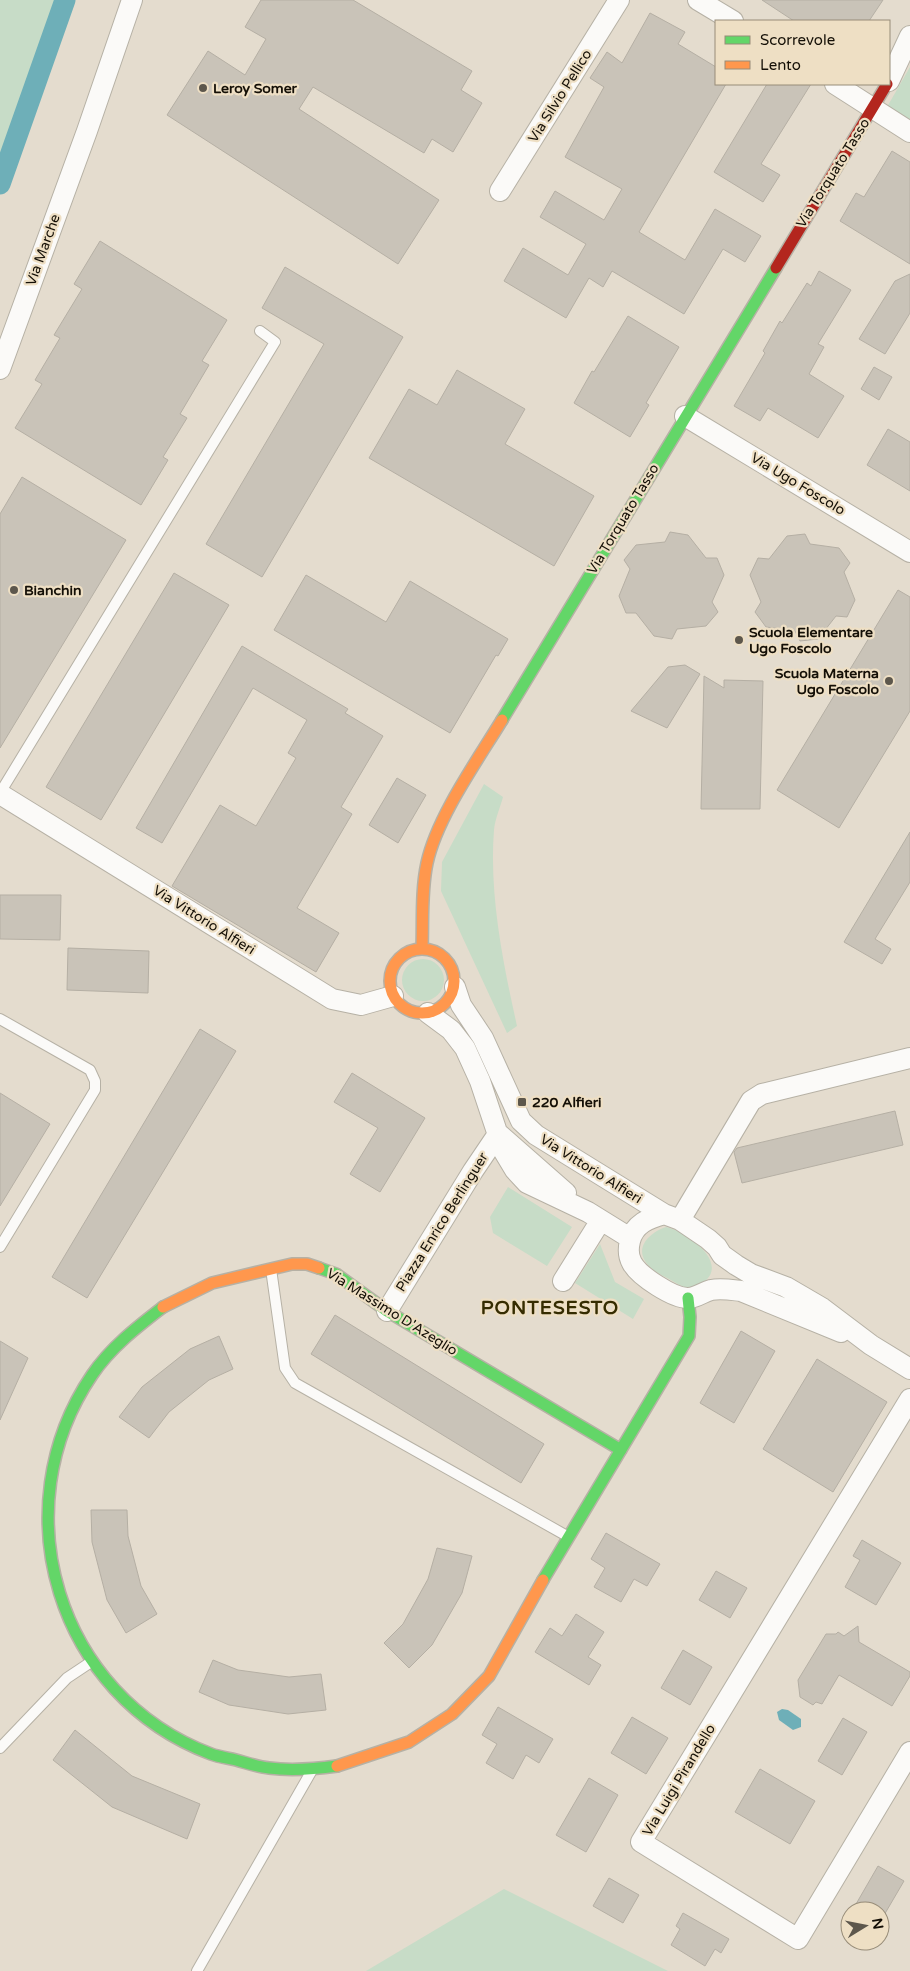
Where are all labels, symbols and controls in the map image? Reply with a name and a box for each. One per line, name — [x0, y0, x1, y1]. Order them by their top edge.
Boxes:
legend — [715, 20, 890, 85]
text: Scorrevole — [760, 31, 835, 49]
street label: Via Silvio Pellico — [525, 46, 595, 146]
text: Lento — [760, 56, 801, 74]
place label: Leroy Somer — [213, 80, 298, 97]
marker: Leroy Somer — [197, 82, 209, 94]
street label: Via Torquato Tasso — [793, 115, 873, 231]
street label: Via Marche — [22, 212, 64, 288]
street label: Via Ugo Foscolo — [748, 449, 848, 519]
street label: Via Torquato Tasso — [583, 461, 663, 577]
place label: Bianchin — [24, 582, 81, 599]
marker: Bianchin — [8, 584, 20, 596]
place label: Scuola Elementare Ugo Foscolo — [749, 624, 873, 657]
marker: Scuola Elementare Ugo Foscolo — [733, 634, 745, 646]
place label: Scuola Materna Ugo Foscolo — [775, 665, 879, 698]
marker: Scuola Materna Ugo Foscolo — [883, 675, 895, 687]
street label: Via Vittorio Alfieri — [150, 882, 258, 958]
place label: 220 Alfieri — [532, 1094, 602, 1111]
marker: 220 Alfieri — [516, 1096, 528, 1108]
street label: Via Vittorio Alfieri — [537, 1131, 645, 1207]
street label: Piazza Enrico Berlinguer — [392, 1149, 492, 1295]
street label: Via Massimo D'Azeglio — [323, 1265, 461, 1359]
district label: PONTESESTO — [481, 1297, 619, 1319]
street label: Via Luigi Pirandello — [639, 1721, 719, 1839]
north arrow — [840, 1901, 890, 1951]
text: N — [868, 1917, 887, 1931]

